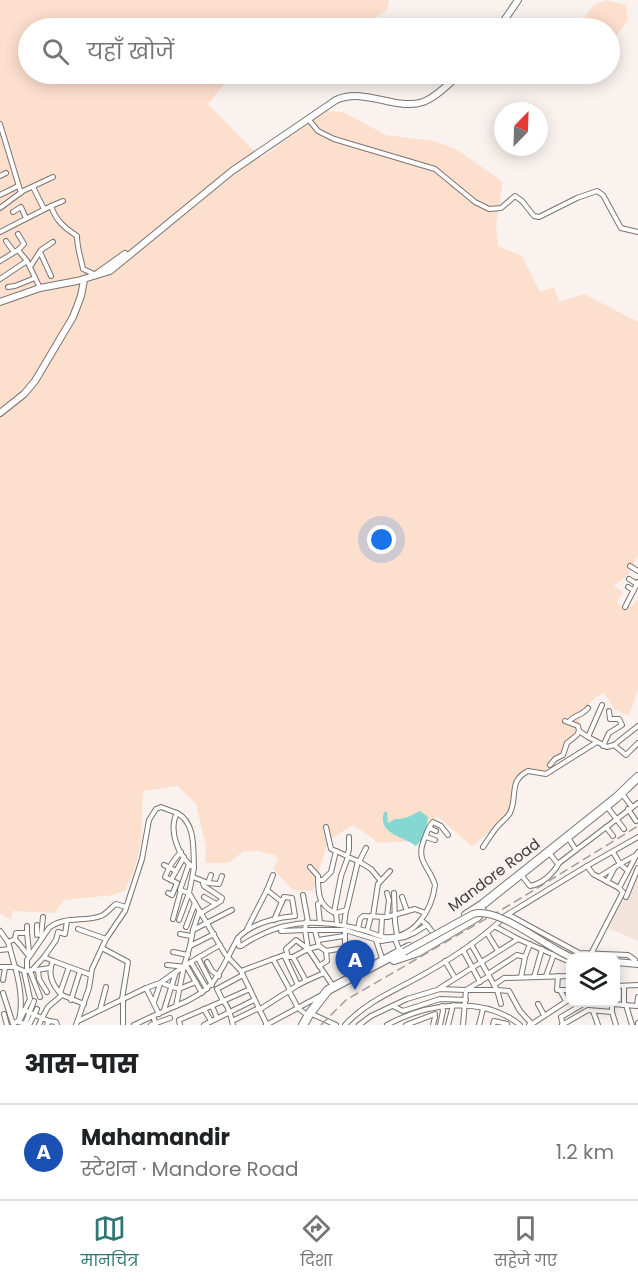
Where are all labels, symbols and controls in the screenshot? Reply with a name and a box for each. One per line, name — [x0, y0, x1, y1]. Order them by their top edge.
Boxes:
search box — [18, 18, 620, 84]
icon: search — [39, 35, 72, 68]
text: यहाँ खोजें — [87, 36, 174, 67]
north arrow — [494, 102, 548, 156]
your location — [367, 525, 396, 554]
street label: Mandore Road — [443, 833, 544, 916]
pin: A — [336, 940, 374, 990]
map controls — [566, 953, 620, 1007]
button: layers — [566, 953, 620, 1007]
text: आस-पास — [24, 1046, 138, 1082]
text: Mahamandir — [81, 1122, 230, 1153]
text: A — [36, 1138, 51, 1166]
text: 1.2 km — [556, 1138, 614, 1166]
text: स्टेशन · Mandore Road — [81, 1155, 299, 1183]
tab: मानचित्र — [81, 1212, 138, 1273]
tab: दिशा — [300, 1212, 333, 1273]
tab: सहेजे गए — [495, 1212, 557, 1273]

